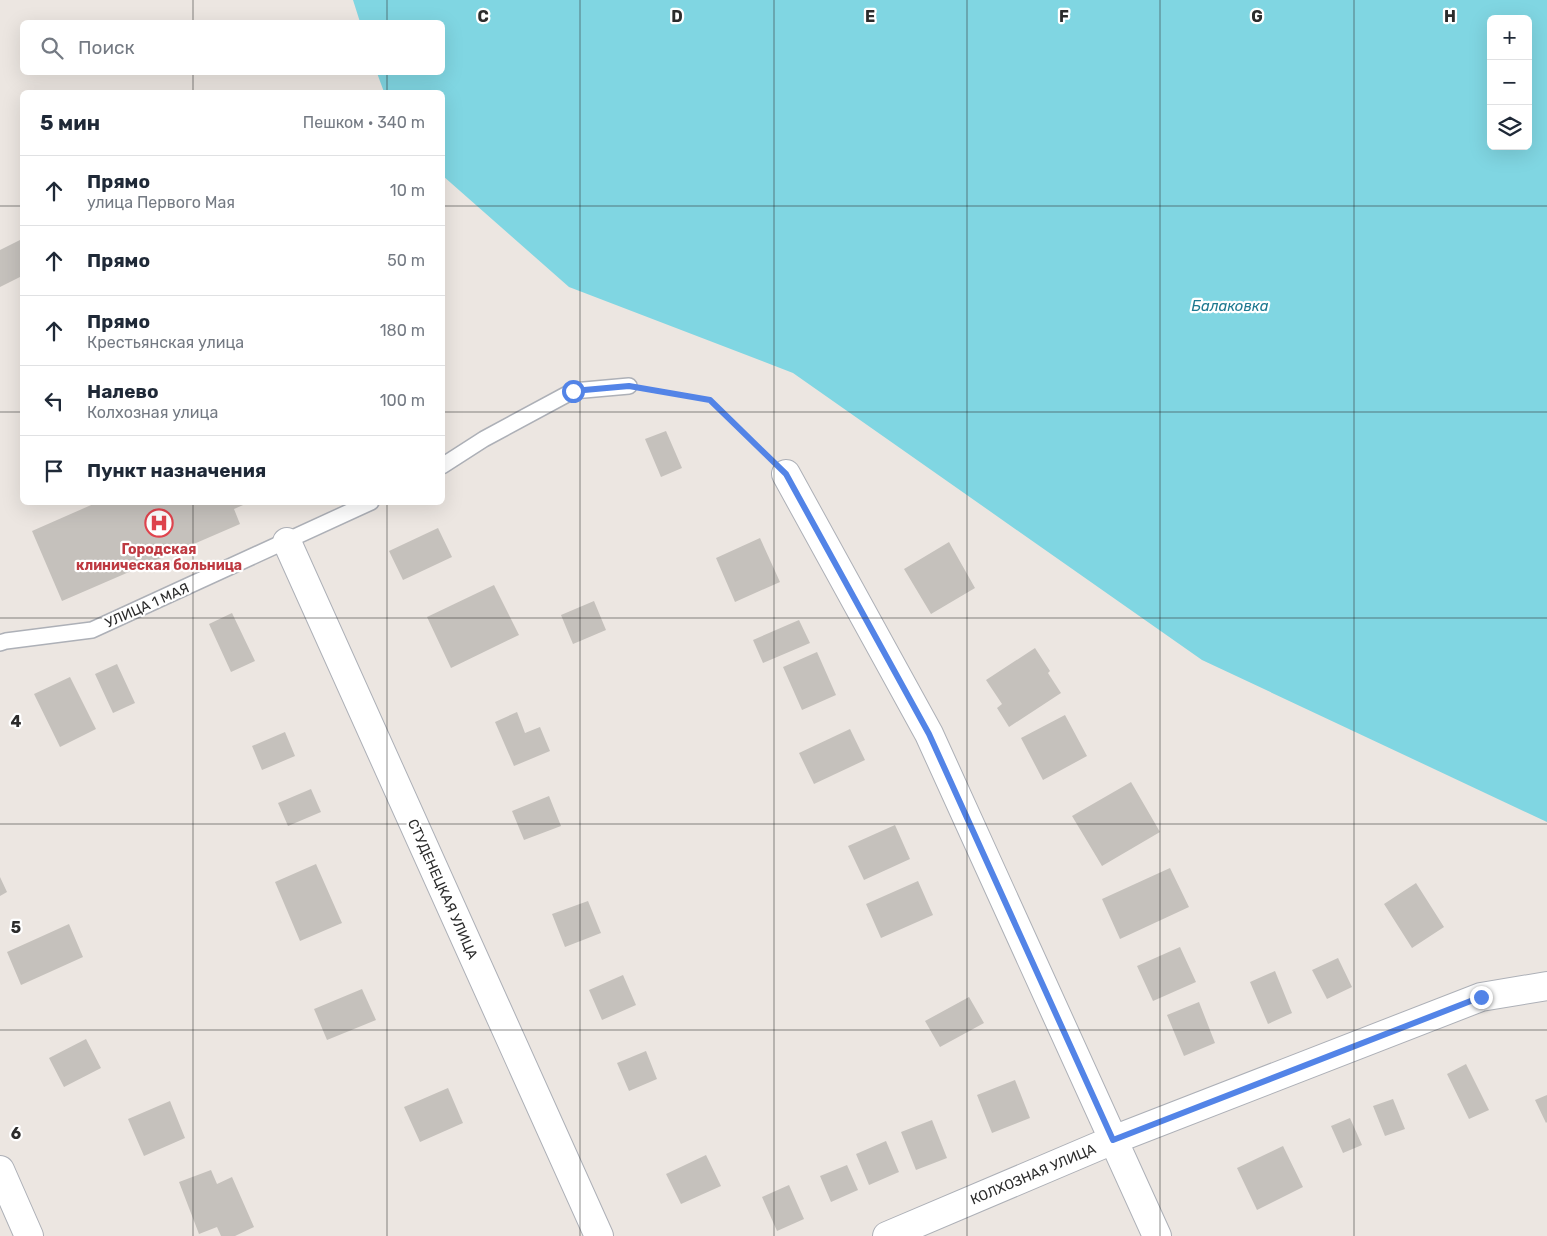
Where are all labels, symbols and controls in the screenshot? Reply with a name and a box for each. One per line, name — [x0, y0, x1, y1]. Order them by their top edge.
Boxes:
text: C — [477, 7, 489, 26]
text: D — [671, 7, 683, 26]
text: E — [865, 7, 875, 26]
text: F — [1059, 7, 1069, 26]
text: G — [1251, 7, 1263, 26]
text: H — [1444, 7, 1456, 26]
map controls — [1487, 15, 1532, 150]
button: + — [1487, 15, 1532, 60]
search box — [20, 20, 445, 75]
icon: search — [38, 34, 66, 62]
text: Поиск — [78, 36, 135, 59]
button: − — [1487, 60, 1532, 105]
button: layers — [1487, 105, 1532, 150]
text: 5 мин — [40, 110, 100, 135]
text: Пешком · 340 m — [303, 113, 425, 132]
text: Прямо — [87, 170, 150, 193]
icon: ahead — [40, 177, 68, 205]
text: 10 m — [390, 181, 425, 200]
text: улица Первого Мая — [87, 193, 235, 212]
icon: ahead — [40, 247, 68, 275]
text: Прямо — [87, 249, 150, 272]
text: 50 m — [387, 251, 425, 270]
water label: Балаковка — [1191, 297, 1269, 315]
text: Прямо — [87, 310, 150, 333]
icon: ahead — [40, 317, 68, 345]
text: 180 m — [380, 321, 425, 340]
text: Крестьянская улица — [87, 333, 244, 352]
text: Налево — [87, 380, 159, 403]
route start — [562, 380, 585, 403]
icon: left — [40, 387, 68, 415]
text: 100 m — [380, 391, 425, 410]
text: Колхозная улица — [87, 403, 218, 422]
icon: arrive — [40, 457, 68, 485]
text: Пункт назначения — [87, 459, 266, 482]
hospital icon: Городская клиническая больница — [144, 508, 174, 538]
place label: Городская клиническая больница — [76, 541, 242, 574]
street label: УЛИЦА 1 МАЯ — [102, 579, 192, 632]
text: 4 — [11, 712, 22, 731]
street label: СТУДЕНЕЦКАЯ УЛИЦА — [404, 817, 481, 962]
text: 5 — [11, 918, 21, 937]
route end — [1470, 986, 1493, 1009]
text: 6 — [11, 1124, 21, 1143]
street label: КОЛХОЗНАЯ УЛИЦА — [968, 1140, 1099, 1209]

